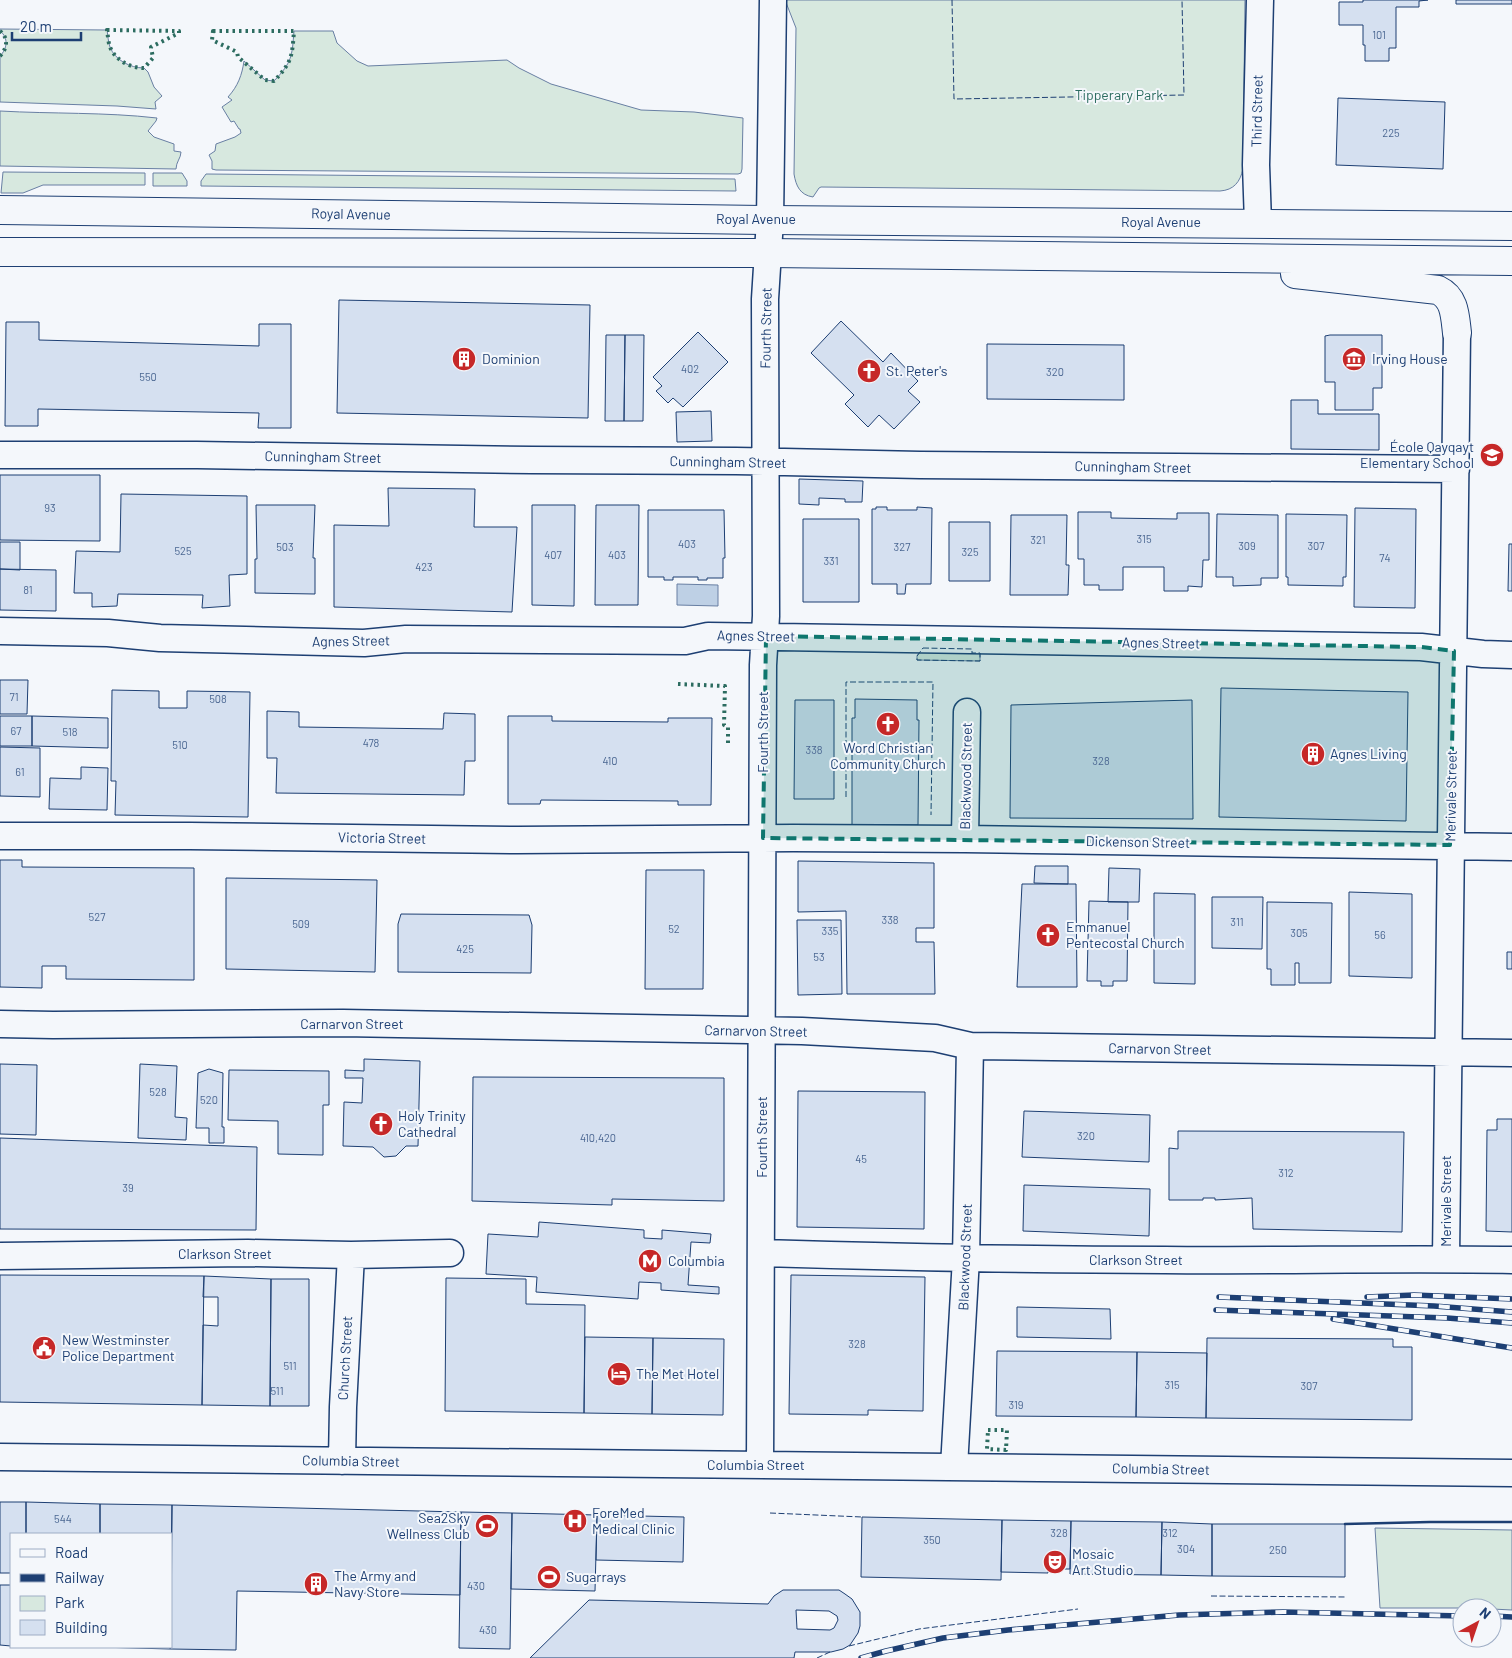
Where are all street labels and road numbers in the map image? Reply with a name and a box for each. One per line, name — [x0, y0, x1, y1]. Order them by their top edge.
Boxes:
street label: Third Street — [1247, 74, 1266, 148]
street label: Royal Avenue — [311, 204, 391, 223]
street label: Royal Avenue — [716, 210, 796, 227]
street label: Royal Avenue — [1121, 213, 1201, 230]
street label: Fourth Street — [756, 287, 775, 369]
street label: Cunningham Street — [264, 447, 382, 466]
street label: Cunningham Street — [669, 452, 787, 471]
street label: Cunningham Street — [1074, 457, 1192, 476]
street label: Agnes Street — [717, 626, 795, 645]
street label: Agnes Street — [312, 631, 390, 650]
street label: Agnes Street — [1122, 633, 1200, 652]
street label: Fourth Street — [754, 691, 771, 773]
street label: Blackwood Street — [956, 722, 975, 830]
street label: Merivale Street — [1441, 750, 1460, 842]
street label: Victoria Street — [338, 828, 426, 847]
street label: Dickenson Street — [1086, 832, 1190, 851]
street label: Carnarvon Street — [300, 1015, 404, 1032]
street label: Carnarvon Street — [704, 1021, 808, 1040]
street label: Carnarvon Street — [1108, 1039, 1212, 1058]
street label: Fourth Street — [753, 1096, 770, 1178]
street label: Merivale Street — [1437, 1155, 1454, 1247]
street label: Blackwood Street — [954, 1203, 975, 1311]
street label: Clarkson Street — [178, 1245, 272, 1262]
street label: Clarkson Street — [1089, 1251, 1183, 1268]
street label: Church Street — [334, 1315, 355, 1401]
street label: Columbia Street — [302, 1451, 400, 1470]
street label: Columbia Street — [707, 1456, 805, 1473]
street label: Columbia Street — [1112, 1459, 1210, 1478]

